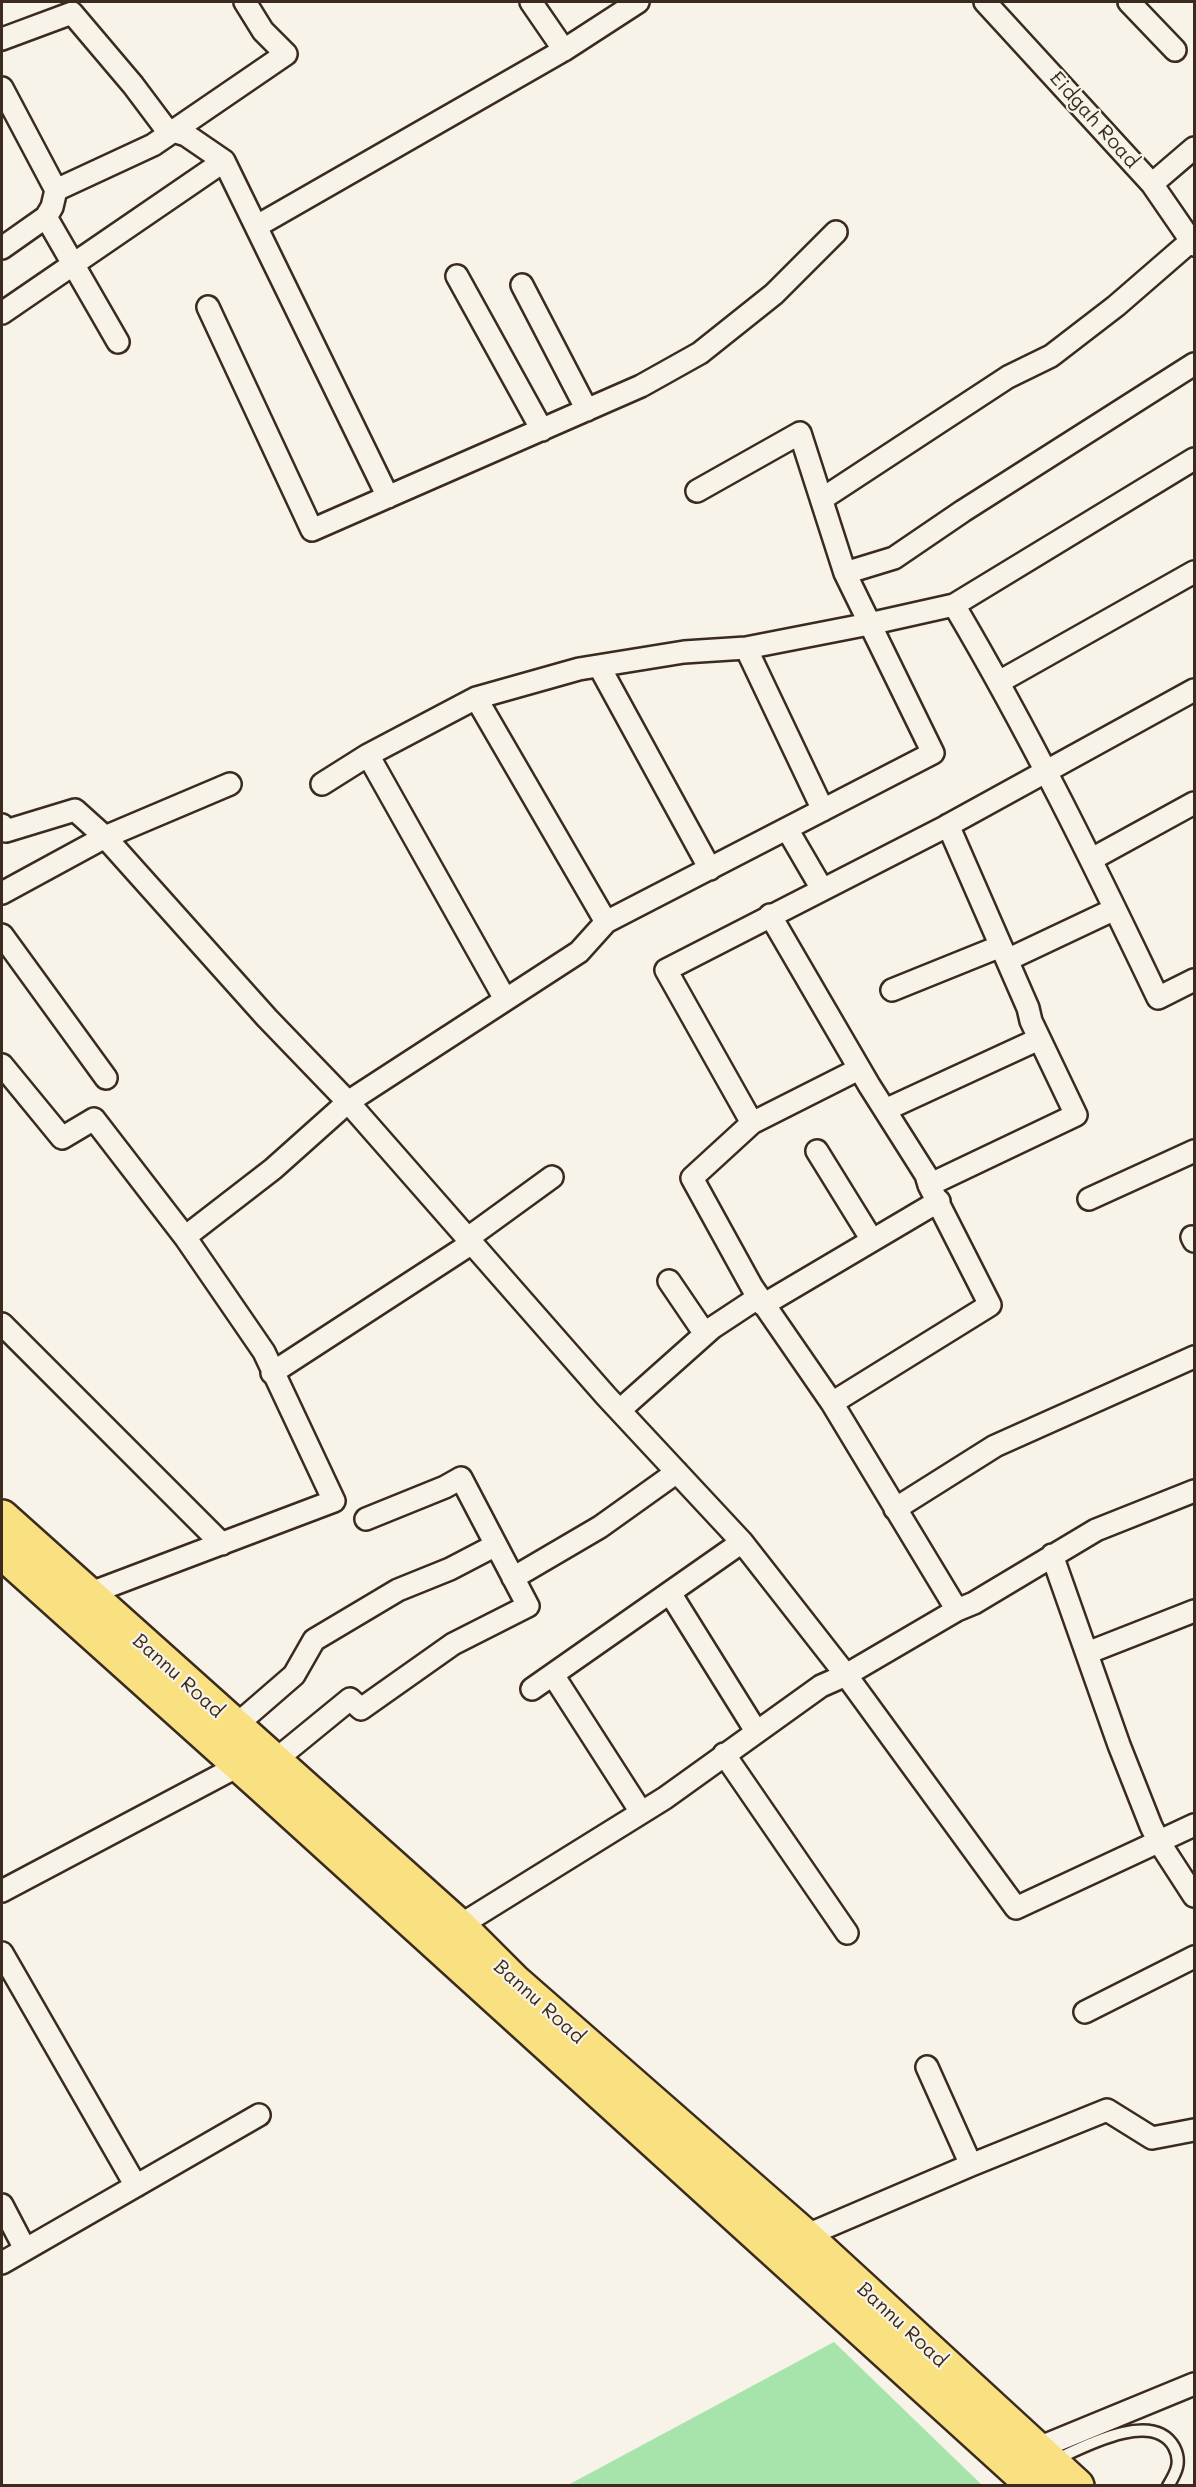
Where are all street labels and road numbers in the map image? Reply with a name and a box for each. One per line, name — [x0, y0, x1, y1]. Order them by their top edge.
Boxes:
street label: Eidgah Road — [1044, 67, 1144, 173]
street label: Bannu Road — [128, 1629, 228, 1723]
street label: Bannu Road — [489, 1955, 589, 2049]
street label: Bannu Road — [852, 2277, 952, 2373]

